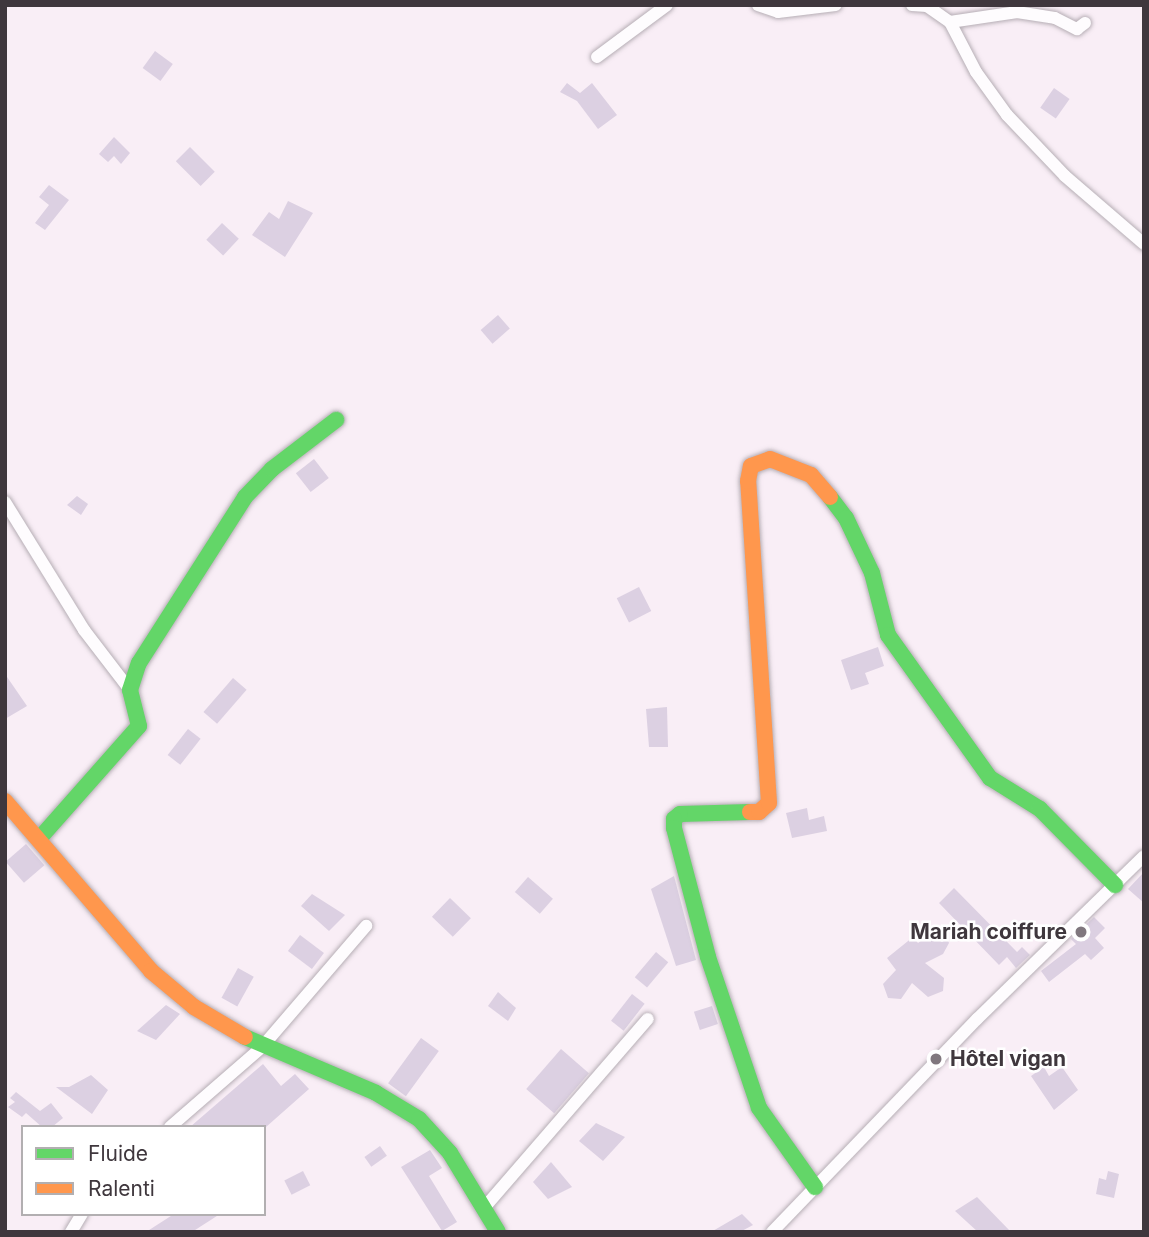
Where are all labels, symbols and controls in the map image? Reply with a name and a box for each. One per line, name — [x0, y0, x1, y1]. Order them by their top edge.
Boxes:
place label: Mariah coiffure — [910, 919, 1067, 945]
marker: Mariah coiffure — [1073, 924, 1089, 940]
place label: Hôtel vigan — [950, 1046, 1066, 1072]
marker: Hôtel vigan — [928, 1051, 944, 1067]
legend — [21, 1125, 266, 1216]
text: Fluide — [88, 1141, 148, 1166]
text: Ralenti — [88, 1176, 155, 1201]

